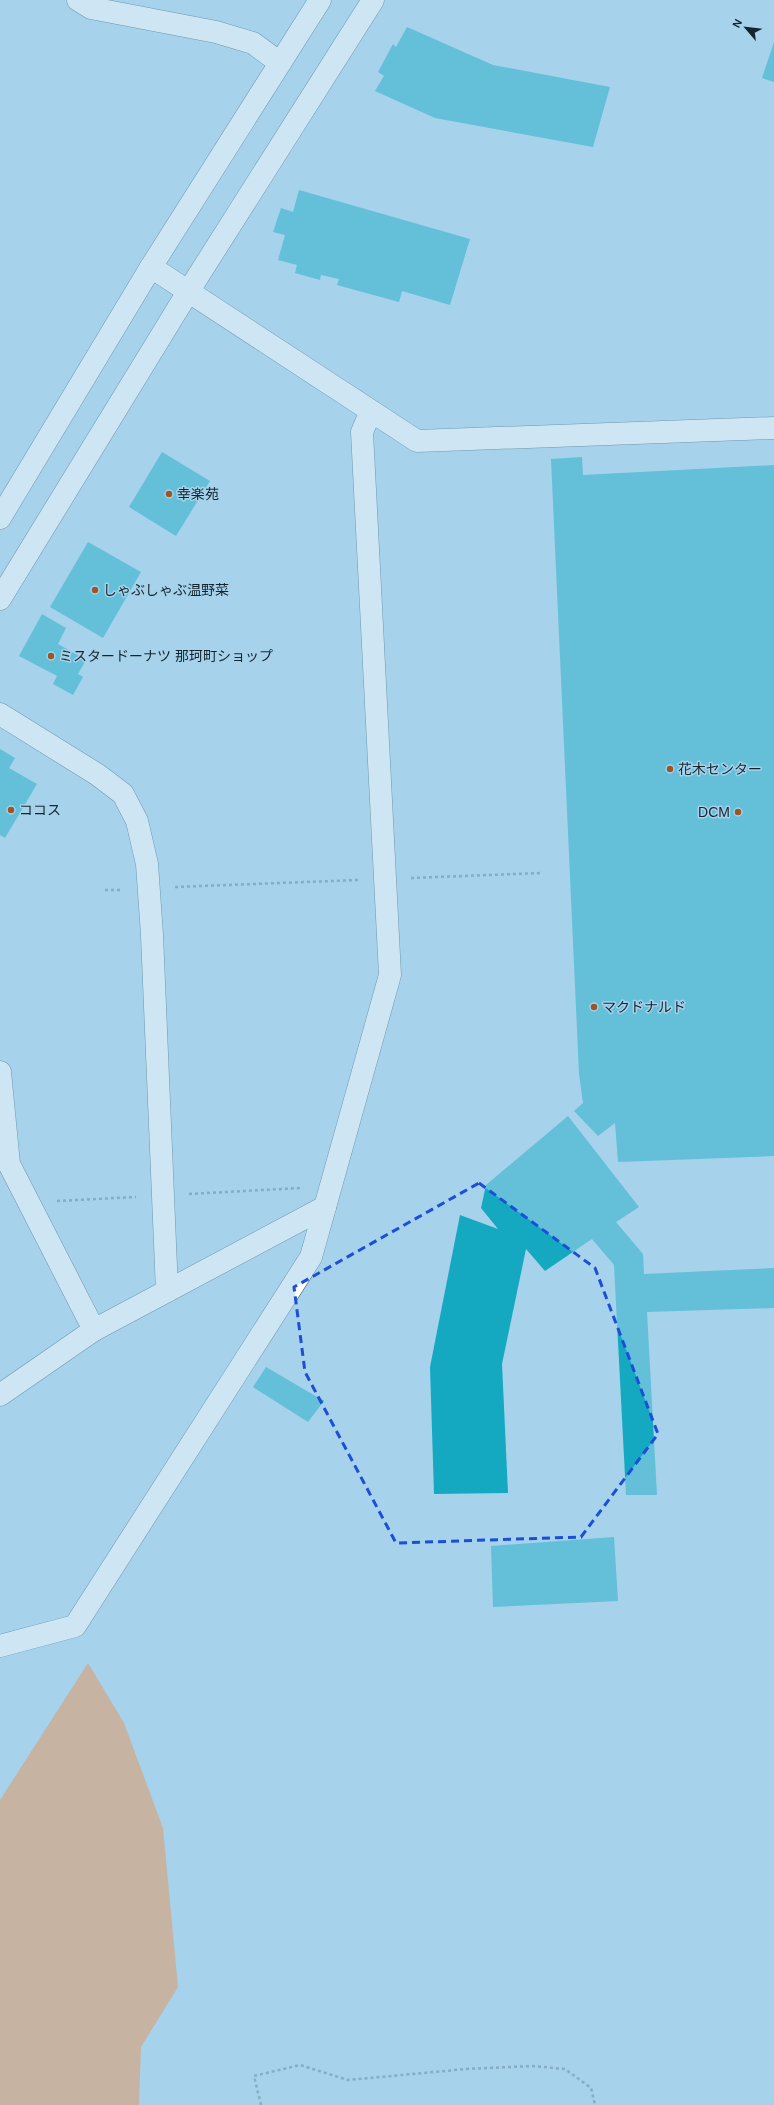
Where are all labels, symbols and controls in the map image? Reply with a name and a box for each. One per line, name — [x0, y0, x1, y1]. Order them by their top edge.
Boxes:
north arrow — [726, 8, 766, 48]
text: N — [730, 17, 744, 30]
place label: 幸楽苑 — [177, 486, 219, 502]
marker: 幸楽苑 — [164, 489, 174, 499]
place label: しゃぶしゃぶ温野菜 — [103, 582, 229, 598]
marker: しゃぶしゃぶ温野菜 — [90, 585, 100, 595]
place label: ミスタードーナツ 那珂町ショップ — [59, 648, 273, 664]
marker: ミスタードーナツ 那珂町ショップ — [46, 651, 56, 661]
place label: 花木センター — [678, 761, 762, 777]
marker: 花木センター — [665, 764, 675, 774]
place label: ココス — [19, 802, 61, 818]
place label: DCM — [698, 804, 730, 820]
marker: ココス — [6, 805, 16, 815]
marker: DCM — [733, 807, 743, 817]
place label: マクドナルド — [602, 999, 686, 1015]
marker: マクドナルド — [589, 1002, 599, 1012]

